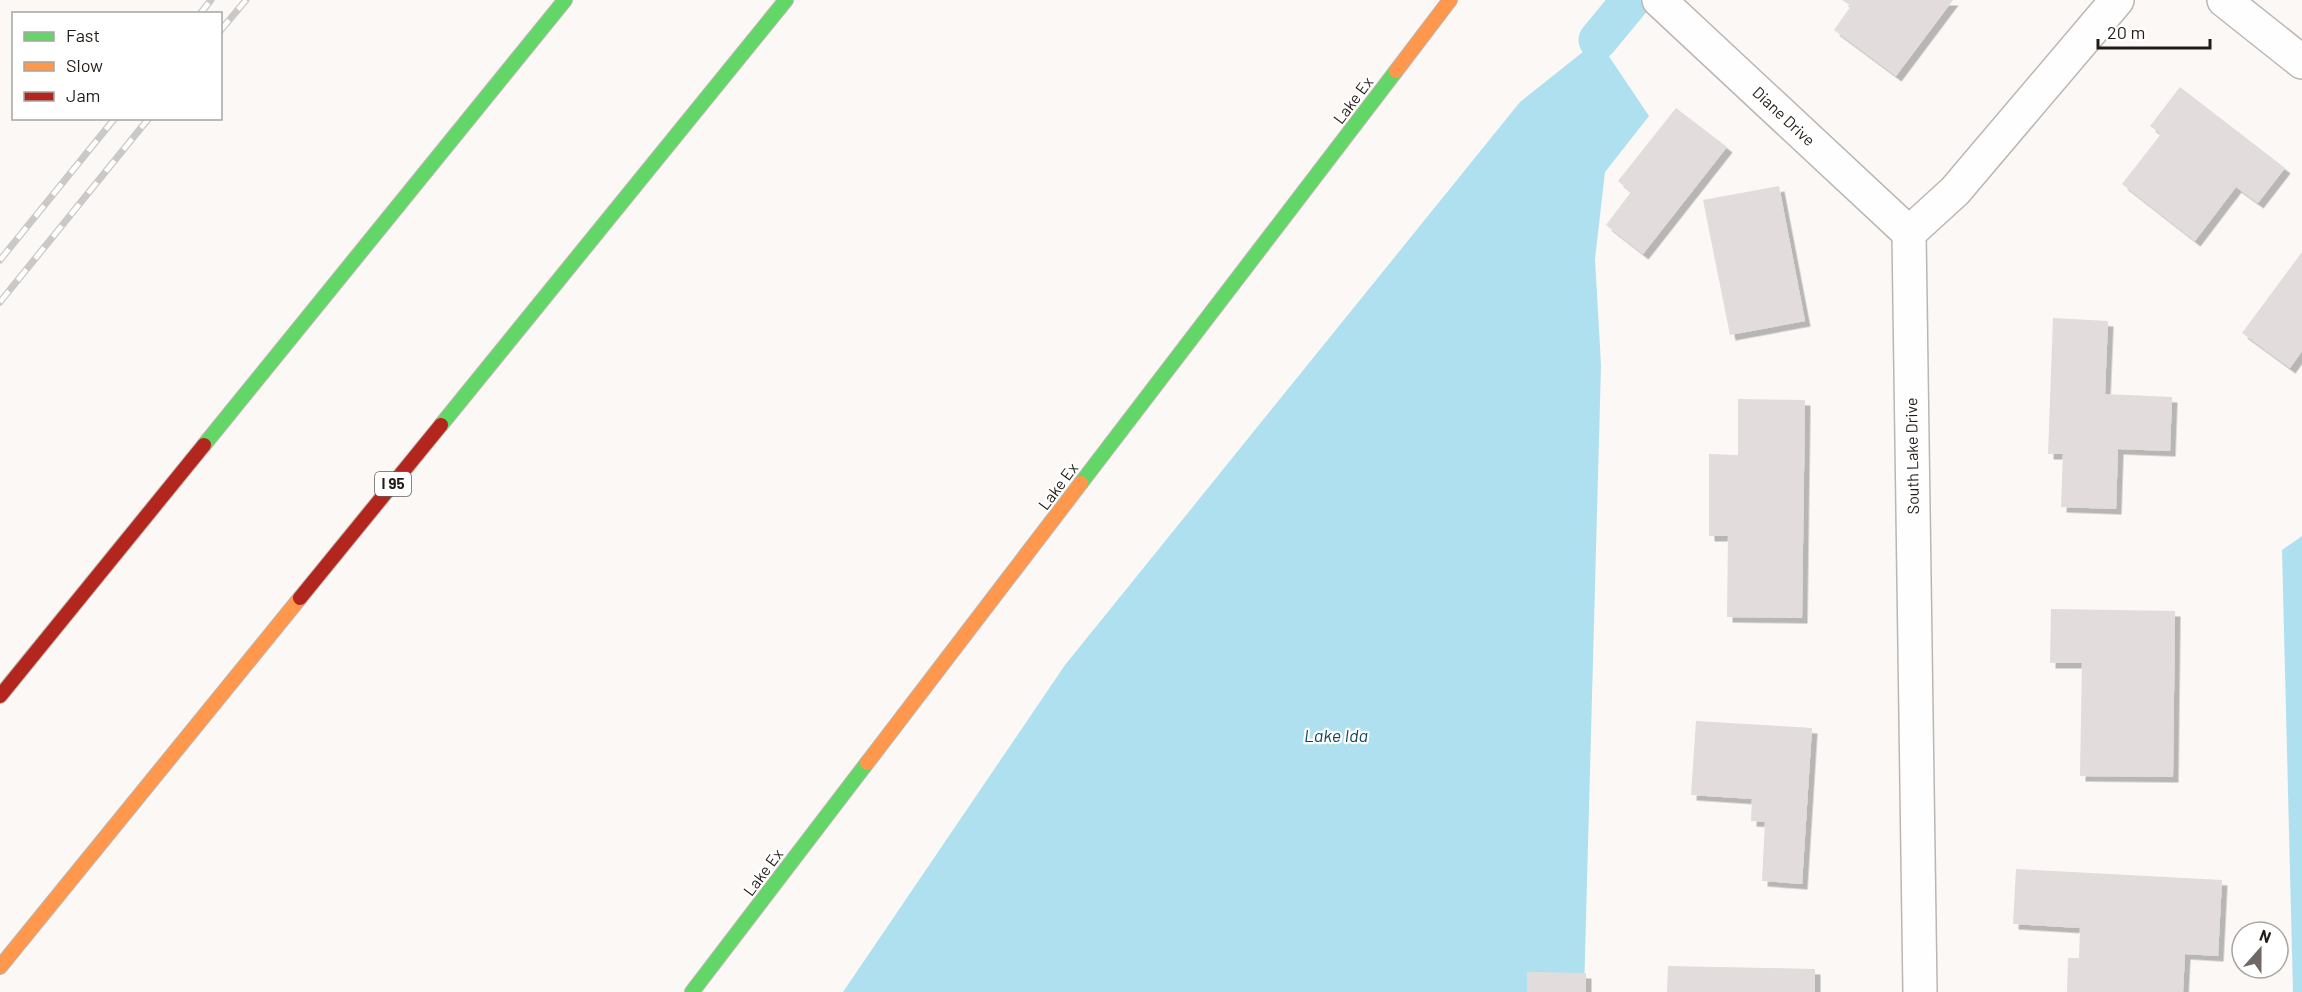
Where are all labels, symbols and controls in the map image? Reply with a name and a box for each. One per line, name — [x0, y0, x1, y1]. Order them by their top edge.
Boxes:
legend — [12, 12, 222, 120]
scale bar — [2098, 12, 2210, 50]
text: 20 m — [2107, 21, 2145, 43]
text: Fast — [66, 24, 100, 46]
text: Slow — [66, 54, 103, 76]
street label: Lake Ex — [1329, 72, 1377, 127]
street label: Diane Drive — [1749, 82, 1819, 149]
text: Jam — [66, 84, 100, 106]
street label: South Lake Drive — [1901, 398, 1922, 514]
street label: Lake Ex — [1034, 458, 1082, 513]
road number: I 95 — [375, 472, 411, 496]
water label: Lake Ida — [1304, 724, 1368, 746]
street label: Lake Ex — [739, 844, 787, 899]
north arrow — [2230, 920, 2290, 980]
text: N — [2257, 925, 2274, 946]

